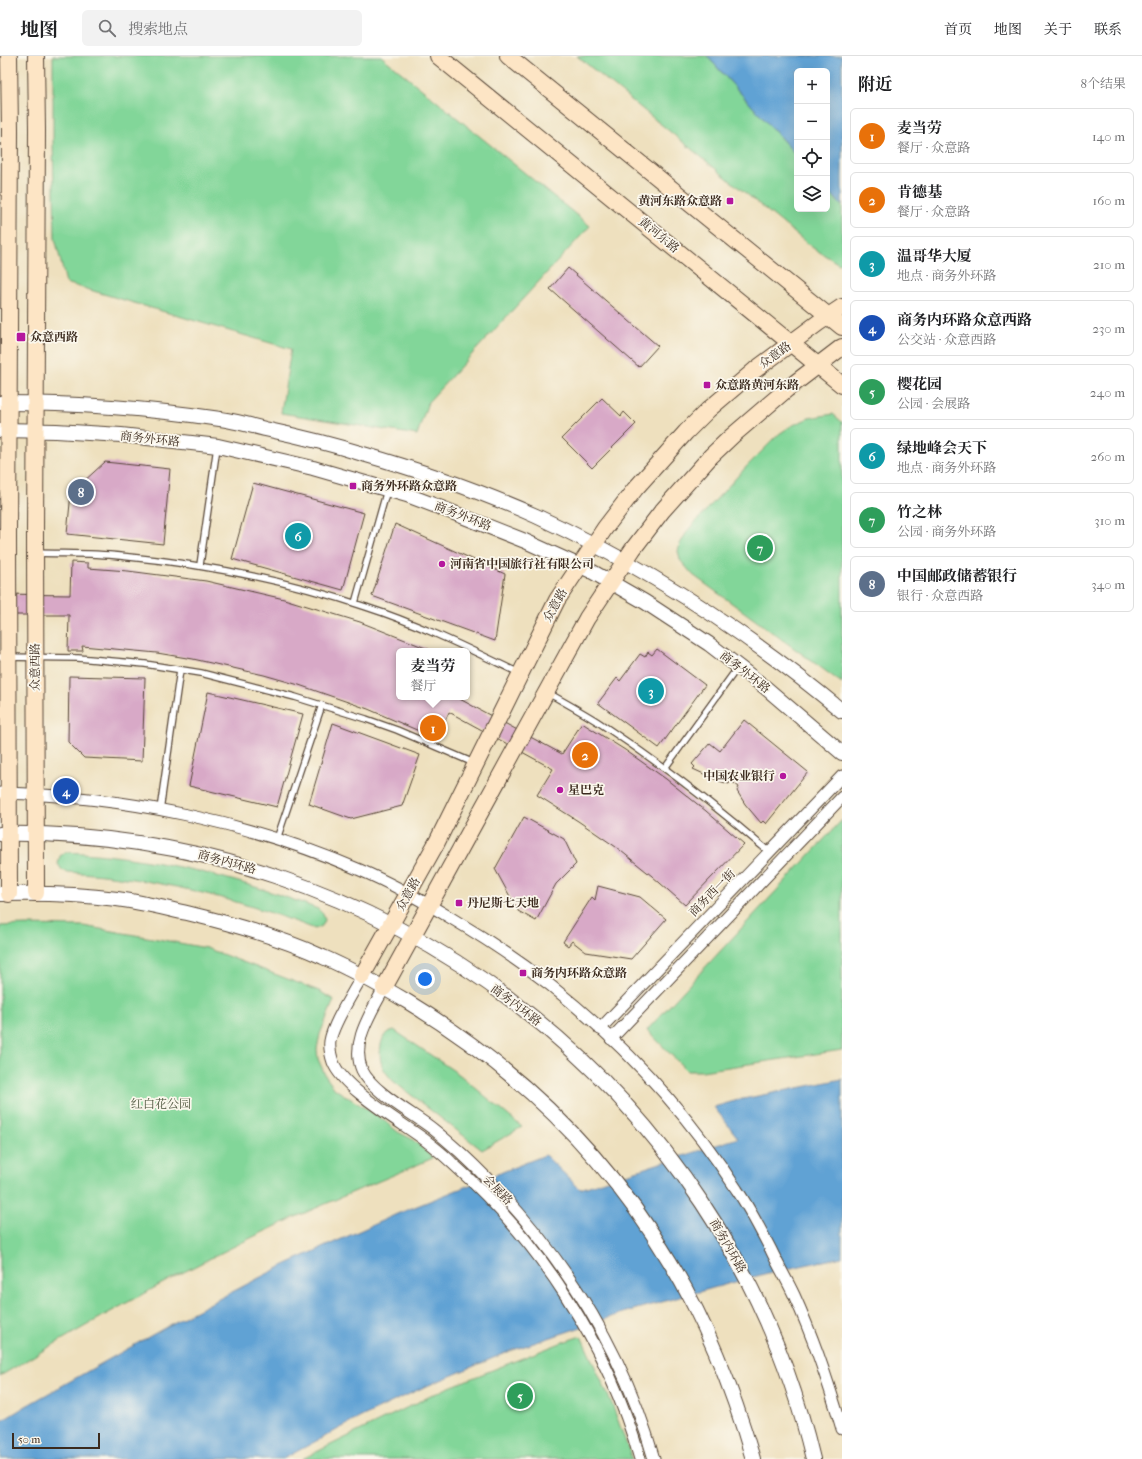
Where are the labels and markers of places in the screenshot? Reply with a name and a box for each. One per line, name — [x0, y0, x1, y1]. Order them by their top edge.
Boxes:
place label: 黄河东路众意路 — [638, 194, 722, 208]
marker: 黄河东路众意路 — [725, 196, 735, 206]
place label: 众意西路 — [30, 330, 78, 344]
marker: 众意西路 — [15, 331, 27, 343]
place label: 众意路黄河东路 — [715, 378, 799, 392]
marker: 众意路黄河东路 — [702, 380, 712, 390]
pin: 8 — [68, 477, 94, 507]
place label: 商务外环路众意路 — [361, 479, 457, 493]
marker: 商务外环路众意路 — [348, 481, 358, 491]
pin: 6 — [285, 521, 311, 551]
pin: 7 — [747, 533, 773, 563]
place label: 河南省中国旅行社有限公司 — [450, 557, 594, 571]
marker: 河南省中国旅行社有限公司 — [437, 559, 447, 569]
pin: 3 — [638, 676, 664, 706]
pin: 1 — [420, 713, 446, 743]
pin: 2 — [572, 740, 598, 770]
place label: 中国农业银行 — [703, 769, 775, 783]
marker: 中国农业银行 — [778, 771, 788, 781]
pin: 4 — [53, 776, 79, 806]
place label: 星巴克 — [568, 783, 604, 797]
marker: 星巴克 — [555, 785, 565, 795]
place label: 丹尼斯七天地 — [467, 896, 539, 910]
marker: 丹尼斯七天地 — [454, 898, 464, 908]
place label: 商务内环路众意路 — [531, 966, 627, 980]
marker: 商务内环路众意路 — [518, 968, 528, 978]
pin: 5 — [507, 1381, 533, 1411]

